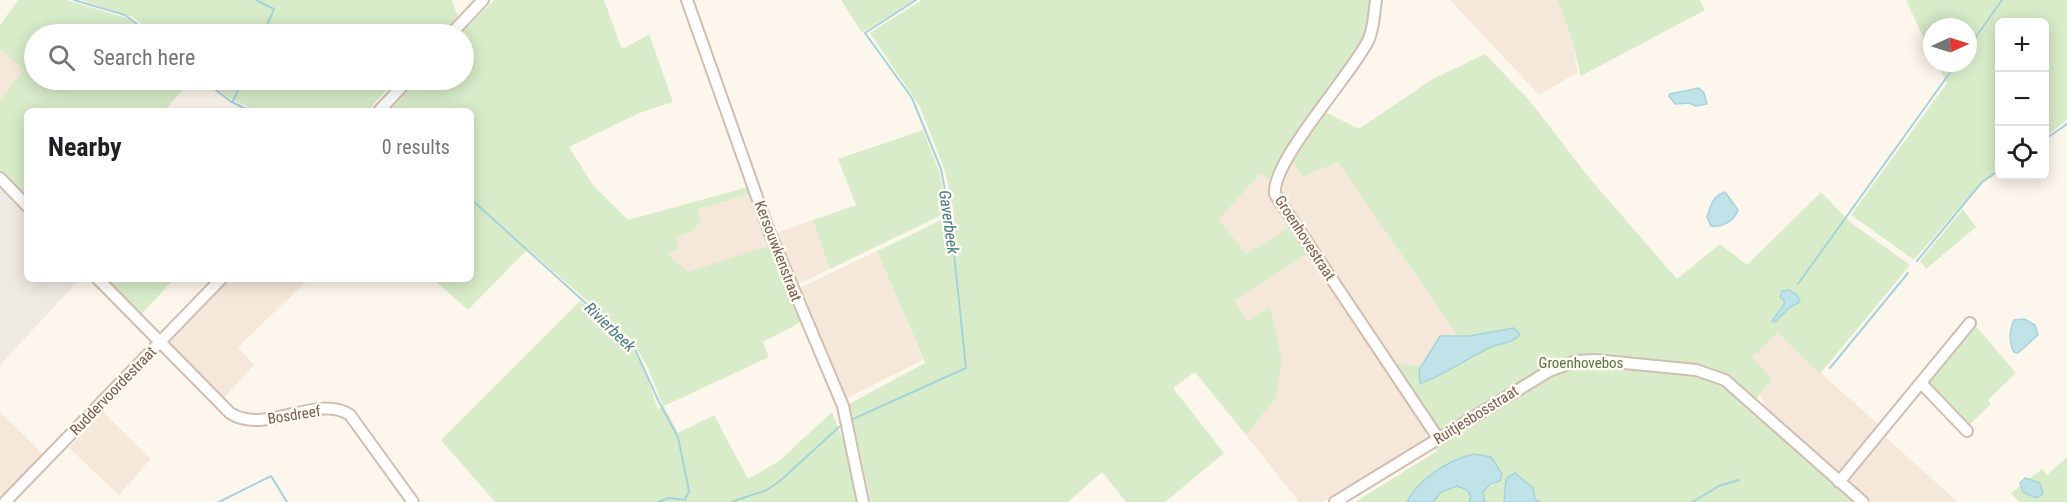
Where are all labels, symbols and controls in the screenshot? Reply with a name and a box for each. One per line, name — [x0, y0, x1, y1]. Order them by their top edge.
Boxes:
north arrow — [1923, 18, 1977, 72]
map controls — [1995, 18, 2049, 180]
button: + — [1995, 18, 2049, 72]
search box — [24, 24, 474, 90]
icon: search — [45, 41, 78, 74]
text: Search here — [93, 45, 195, 70]
button: − — [1995, 72, 2049, 126]
button: locate — [1995, 126, 2049, 180]
text: Nearby — [48, 132, 122, 162]
text: 0 results — [382, 135, 450, 159]
water label: Gaverbeek — [935, 189, 963, 256]
street label: Groenhovestraat — [1271, 192, 1339, 284]
street label: Kersouwkenstraat — [751, 198, 805, 304]
water label: Rivierbeek — [581, 298, 640, 356]
street label: Ruddervoordestraat — [66, 343, 160, 439]
park label: Groenhovebos — [1539, 354, 1624, 372]
street label: Ruitjesbosstraat — [1430, 382, 1522, 448]
street label: Bosdreef — [266, 402, 322, 428]

